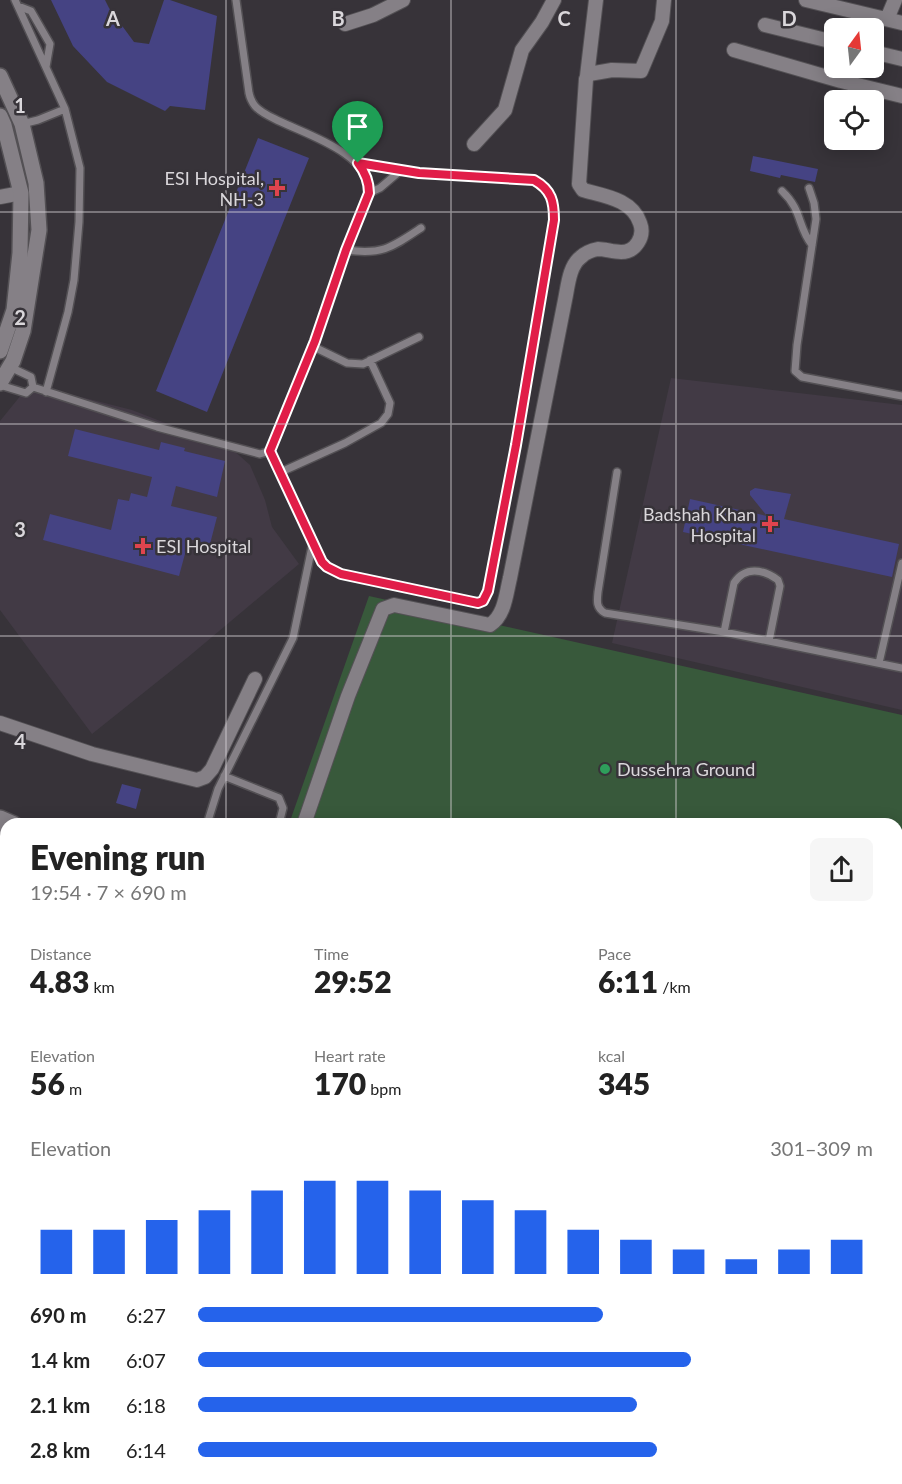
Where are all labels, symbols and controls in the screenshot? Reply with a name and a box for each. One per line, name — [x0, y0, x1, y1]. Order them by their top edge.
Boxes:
text: A — [105, 6, 120, 30]
text: B — [331, 6, 345, 30]
text: C — [557, 6, 571, 30]
text: D — [781, 6, 797, 30]
north arrow — [824, 18, 884, 78]
map controls — [824, 18, 884, 150]
button: locate — [824, 90, 884, 150]
text: 1 — [14, 93, 26, 117]
pin — [332, 101, 383, 163]
icon: arrive — [341, 110, 374, 143]
place label: ESI Hospital, NH-3 — [165, 167, 264, 210]
marker: ESI Hospital, NH-3 — [268, 179, 286, 197]
text: 2 — [14, 305, 26, 329]
place label: Badshah Khan Hospital — [643, 503, 756, 546]
marker: Badshah Khan Hospital — [761, 515, 779, 533]
text: 3 — [14, 517, 26, 541]
place label: ESI Hospital — [156, 535, 251, 557]
marker: ESI Hospital — [134, 537, 152, 555]
text: 4 — [14, 729, 26, 753]
place label: Dussehra Ground — [617, 758, 755, 780]
marker: Dussehra Ground — [598, 762, 612, 776]
text: Evening run — [30, 837, 205, 877]
button: share — [810, 838, 873, 901]
text: 19:54 · 7 × 690 m — [30, 880, 187, 904]
text: Distance — [30, 944, 91, 963]
text: Time — [314, 944, 349, 963]
text: Pace — [598, 944, 631, 963]
text: 4.83 — [30, 963, 89, 999]
text: 29:52 — [314, 963, 392, 999]
text: 6:11 — [598, 963, 658, 999]
text: km — [89, 977, 115, 996]
text: /km — [658, 977, 691, 996]
text: Elevation — [30, 1046, 95, 1065]
text: Heart rate — [314, 1046, 386, 1065]
text: kcal — [598, 1046, 625, 1065]
text: 56 — [30, 1065, 65, 1101]
text: 170 — [314, 1065, 366, 1101]
text: 345 — [598, 1065, 650, 1101]
text: m — [65, 1079, 82, 1098]
text: bpm — [366, 1079, 401, 1098]
text: Elevation — [30, 1136, 111, 1160]
text: 301–309 m — [770, 1136, 873, 1160]
text: 690 m — [30, 1303, 86, 1327]
text: 6:27 — [126, 1303, 166, 1327]
text: 1.4 km — [30, 1348, 90, 1372]
text: 6:07 — [126, 1348, 166, 1372]
text: 2.1 km — [30, 1393, 90, 1417]
text: 6:18 — [126, 1393, 166, 1417]
text: 2.8 km — [30, 1438, 90, 1462]
text: 6:14 — [126, 1438, 166, 1462]

